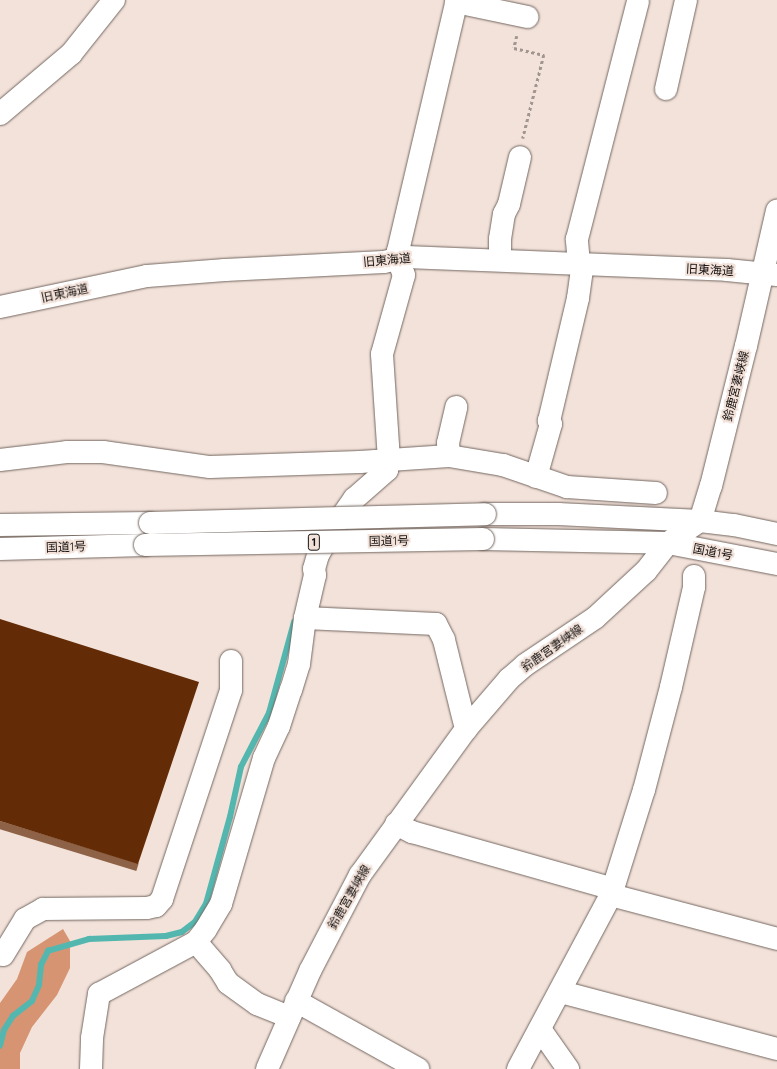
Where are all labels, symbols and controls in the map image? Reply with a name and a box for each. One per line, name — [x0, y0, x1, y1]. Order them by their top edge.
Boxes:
street label: 旧東海道 — [362, 251, 412, 269]
street label: 旧東海道 — [686, 262, 734, 278]
street label: 旧東海道 — [40, 281, 90, 305]
street label: 鈴鹿宮妻峡線 — [720, 349, 752, 423]
road number: 1 — [307, 533, 321, 551]
street label: 国道1号 — [369, 533, 409, 549]
street label: 国道1号 — [46, 539, 86, 555]
street label: 国道1号 — [692, 541, 734, 563]
street label: 鈴鹿宮妻峡線 — [518, 621, 586, 675]
street label: 鈴鹿宮妻峡線 — [325, 862, 373, 932]

